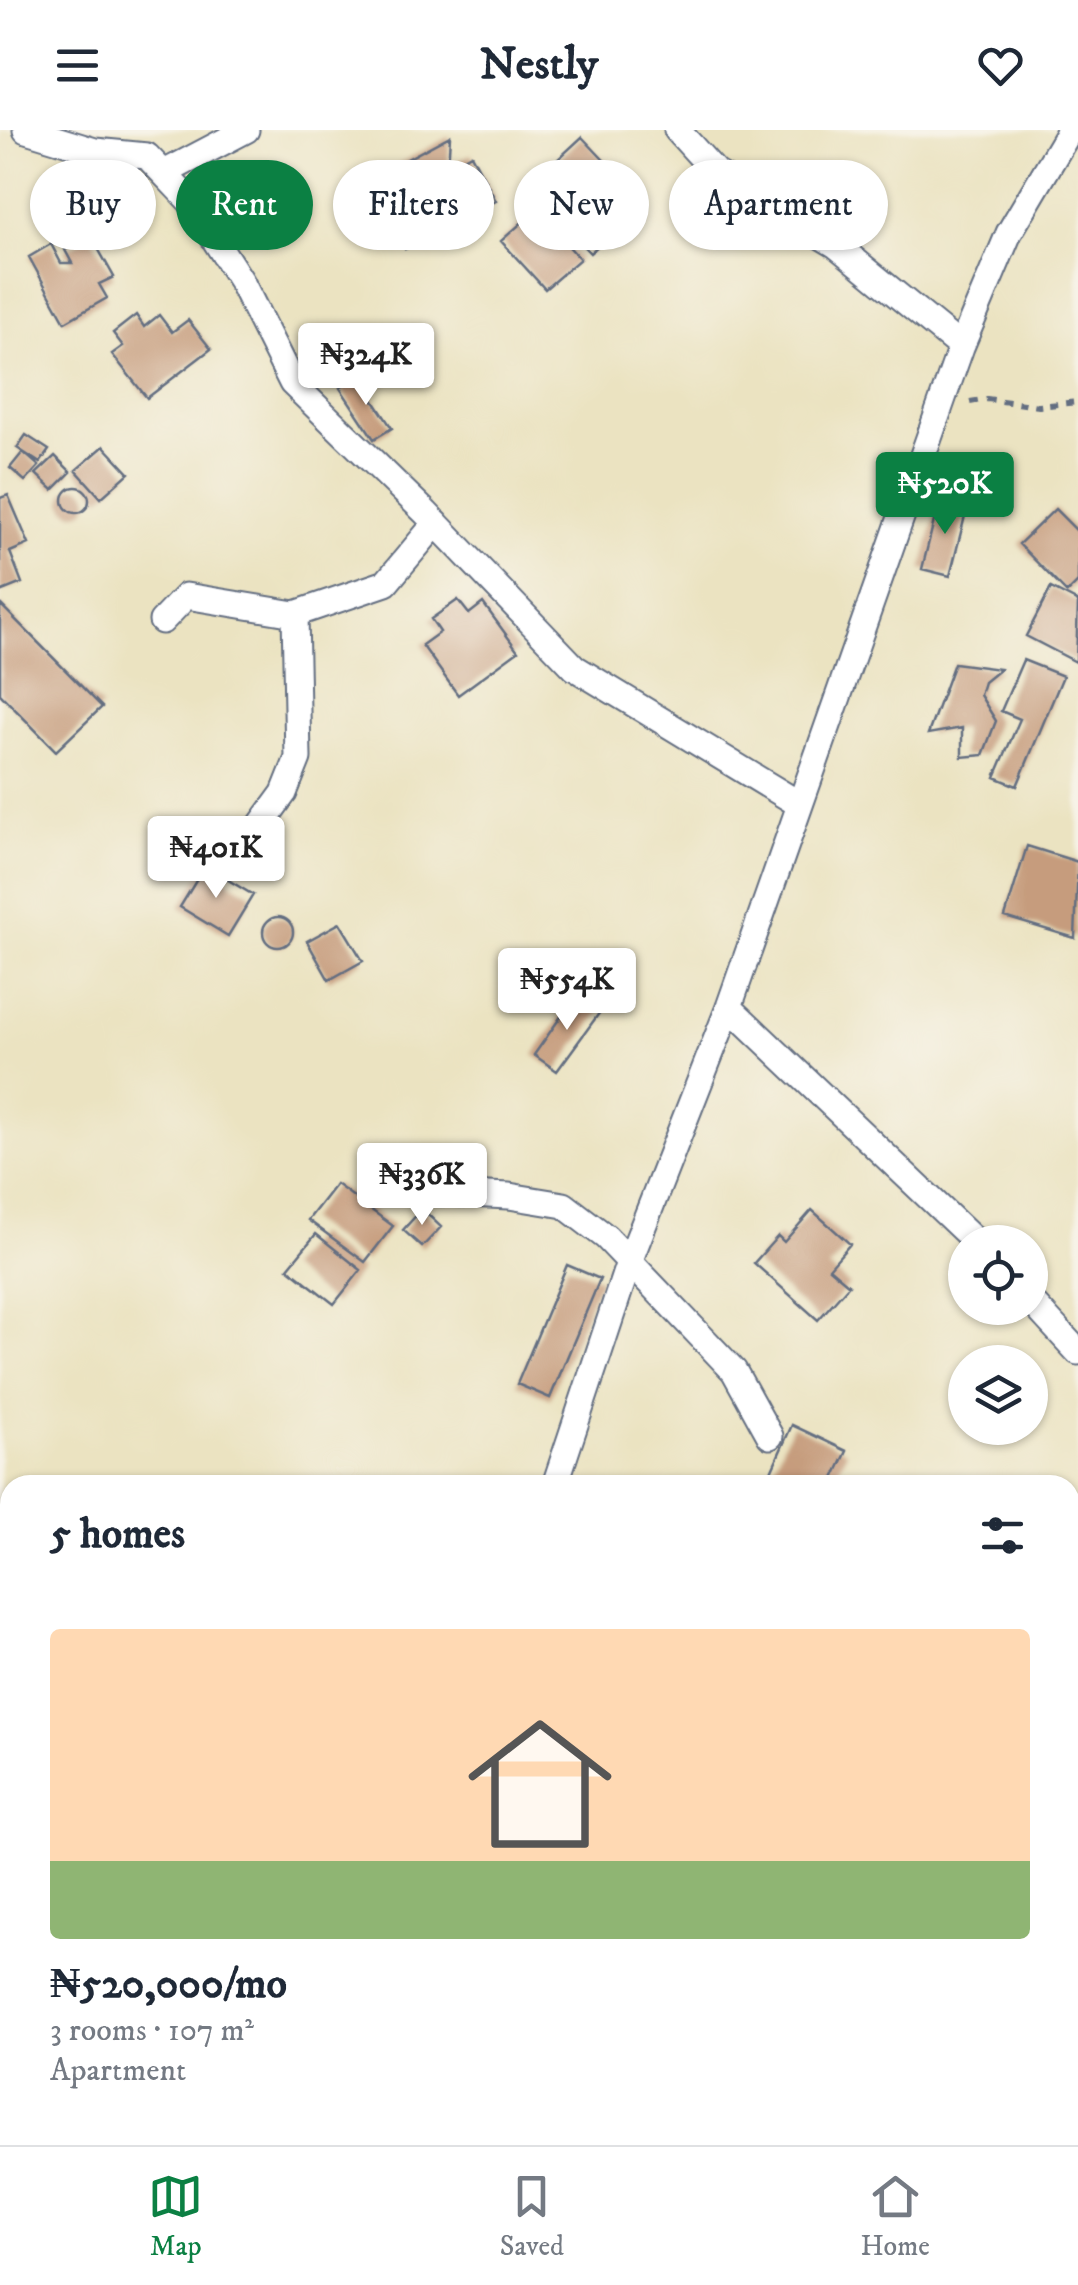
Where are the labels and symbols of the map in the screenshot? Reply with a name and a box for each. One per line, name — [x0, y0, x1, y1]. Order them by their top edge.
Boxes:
pin: ₦324K — [296, 323, 436, 408]
pin: ₦520K — [875, 452, 1015, 537]
pin: ₦401K — [146, 816, 286, 901]
pin: ₦554K — [497, 948, 637, 1033]
pin: ₦336K — [352, 1143, 492, 1228]

